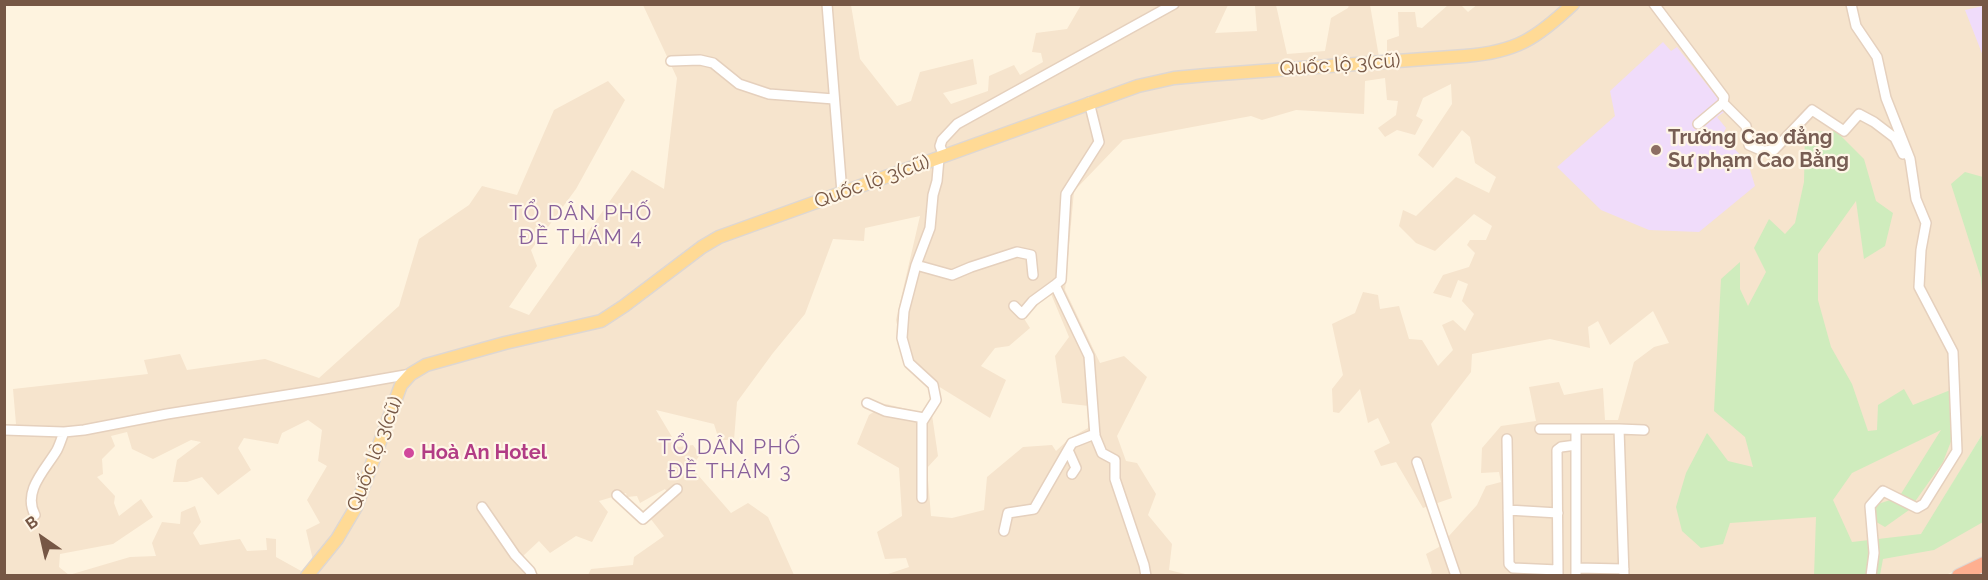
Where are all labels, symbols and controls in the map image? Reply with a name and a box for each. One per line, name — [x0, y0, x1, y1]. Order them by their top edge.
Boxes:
street label: Quốc lộ 3(cũ) — [1279, 49, 1401, 81]
place label: Trường Cao đẳng Sư phạm Cao Bằng — [1668, 126, 1849, 173]
marker: Trường Cao đẳng Sư phạm Cao Bằng — [1649, 143, 1663, 157]
street label: Quốc lộ 3(cũ) — [811, 150, 933, 214]
district label: TỔ DÂN PHỐ ĐỀ THÁM 4 — [509, 201, 653, 251]
street label: Quốc lộ 3(cũ) — [342, 393, 408, 515]
district label: TỔ DÂN PHỐ ĐỀ THÁM 3 — [658, 435, 802, 485]
place label: Hoà An Hotel — [421, 441, 547, 465]
marker: Hoà An Hotel — [402, 446, 416, 460]
north arrow — [12, 508, 72, 568]
text: B — [22, 512, 41, 534]

